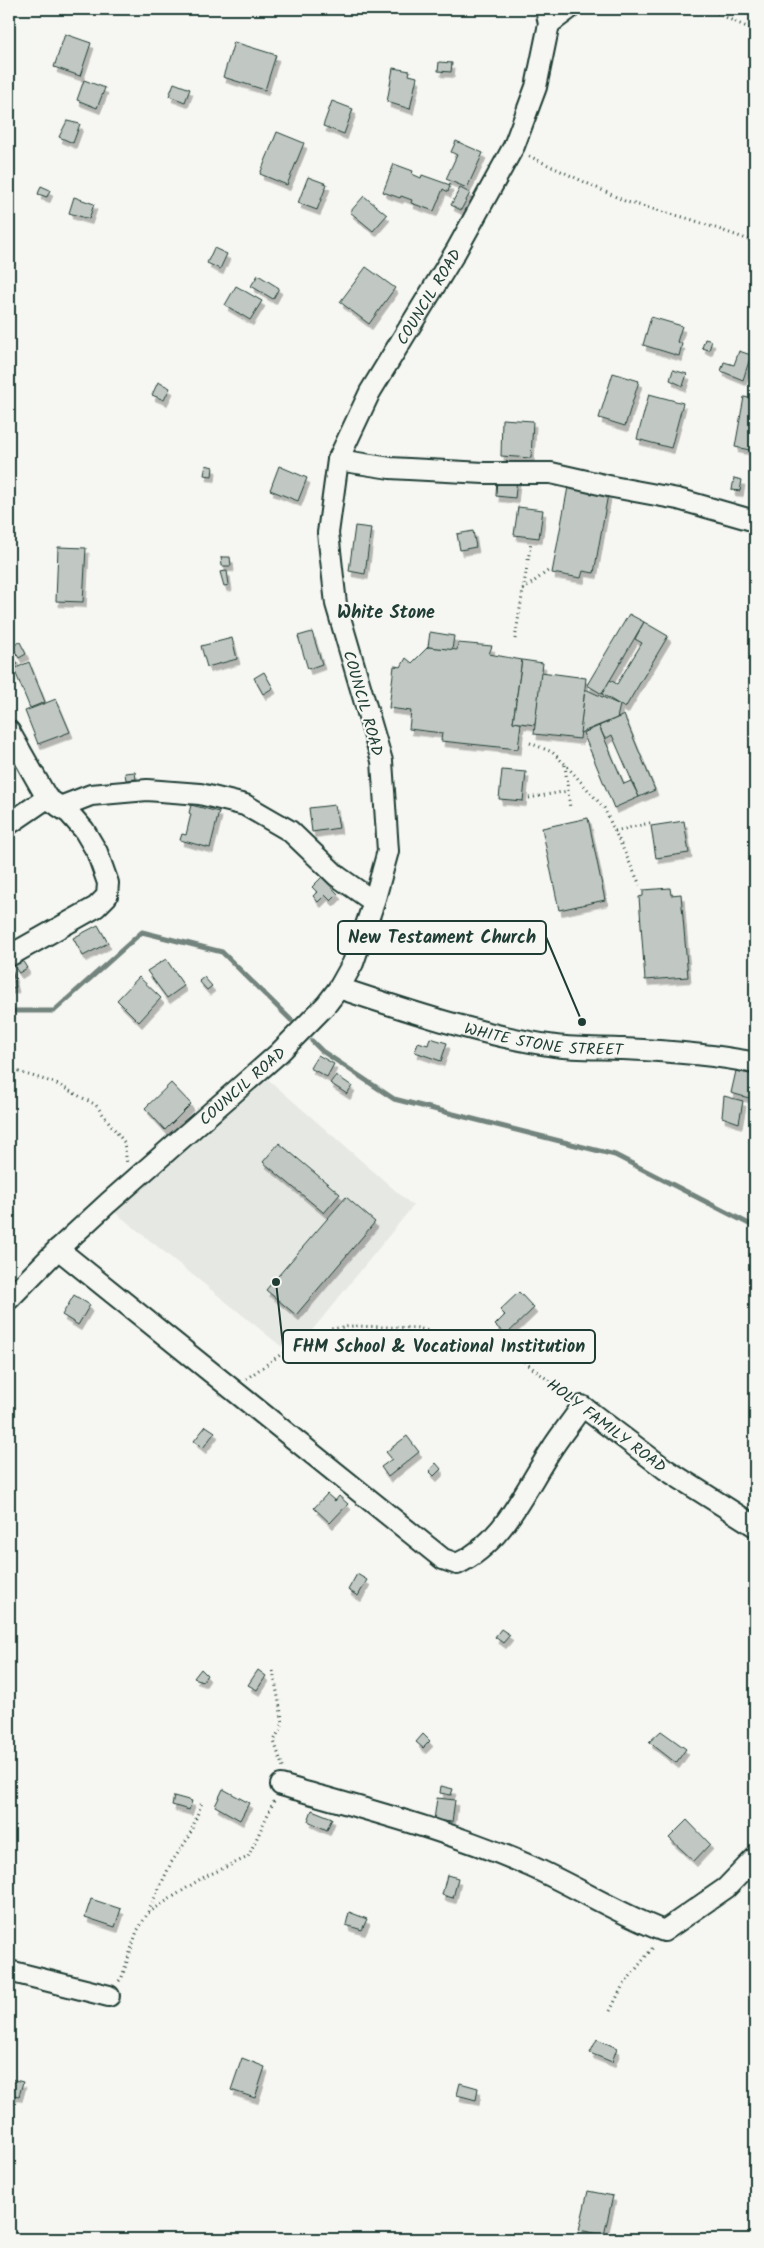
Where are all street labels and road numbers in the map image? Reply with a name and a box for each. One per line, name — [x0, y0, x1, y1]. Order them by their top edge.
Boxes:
street label: COUNCIL ROAD — [391, 244, 469, 350]
street label: COUNCIL ROAD — [336, 648, 390, 759]
street label: WHITE STONE STREET — [462, 1017, 625, 1063]
street label: COUNCIL ROAD — [194, 1041, 292, 1132]
street label: HOLY FAMILY ROAD — [541, 1373, 671, 1480]

